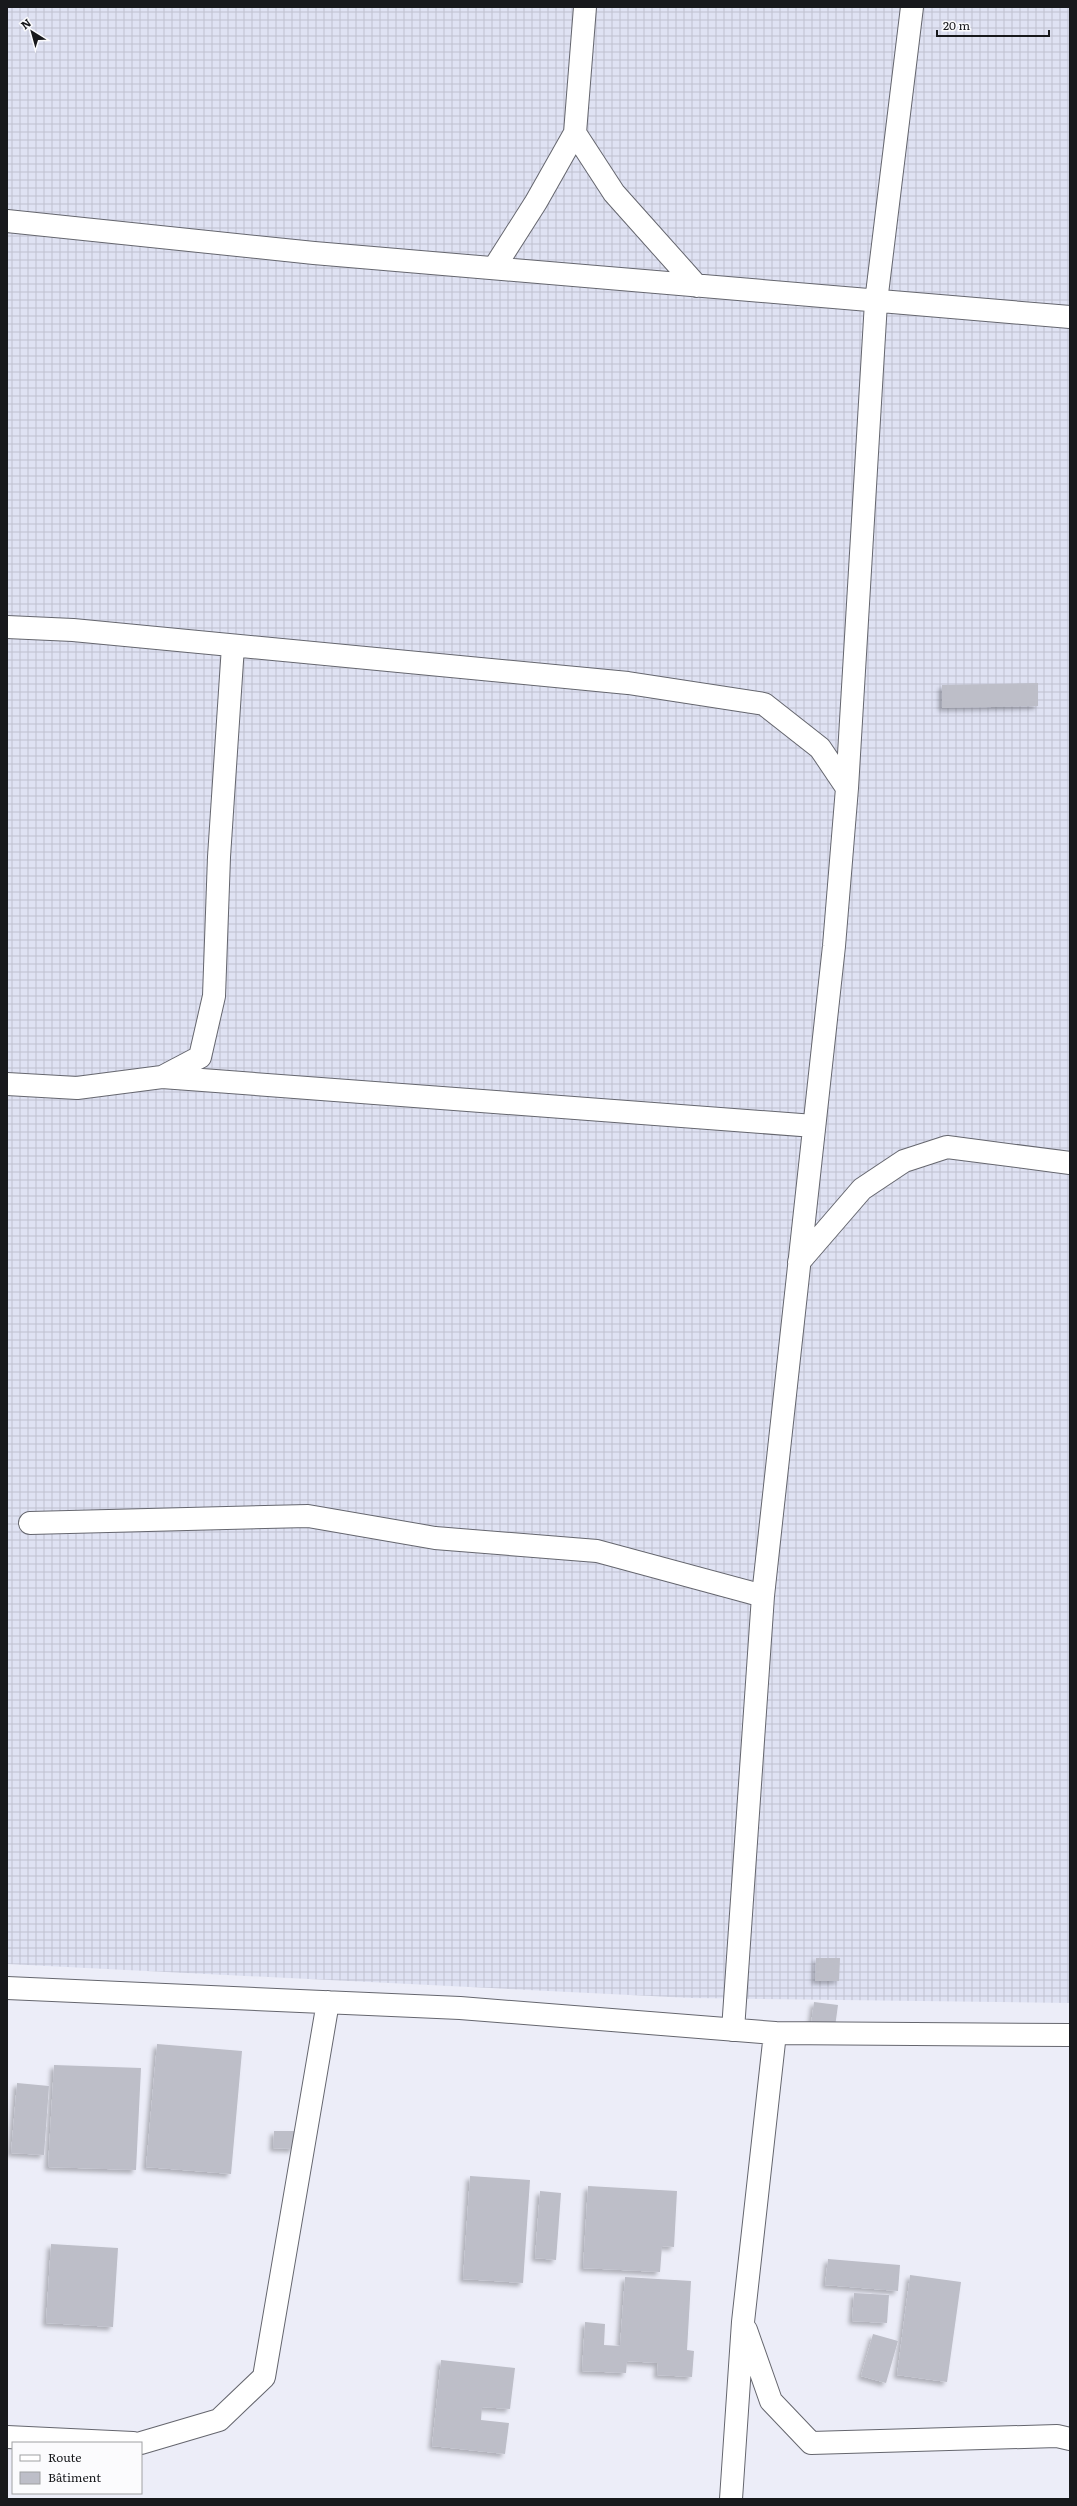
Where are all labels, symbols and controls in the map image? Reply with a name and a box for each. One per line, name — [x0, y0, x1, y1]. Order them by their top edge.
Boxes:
north arrow — [12, 12, 52, 52]
scale bar — [937, 12, 1049, 38]
text: N — [17, 14, 34, 32]
text: 20 m — [943, 16, 970, 34]
legend — [12, 2442, 142, 2494]
text: Route — [48, 2448, 82, 2466]
text: Bâtiment — [48, 2468, 101, 2486]

